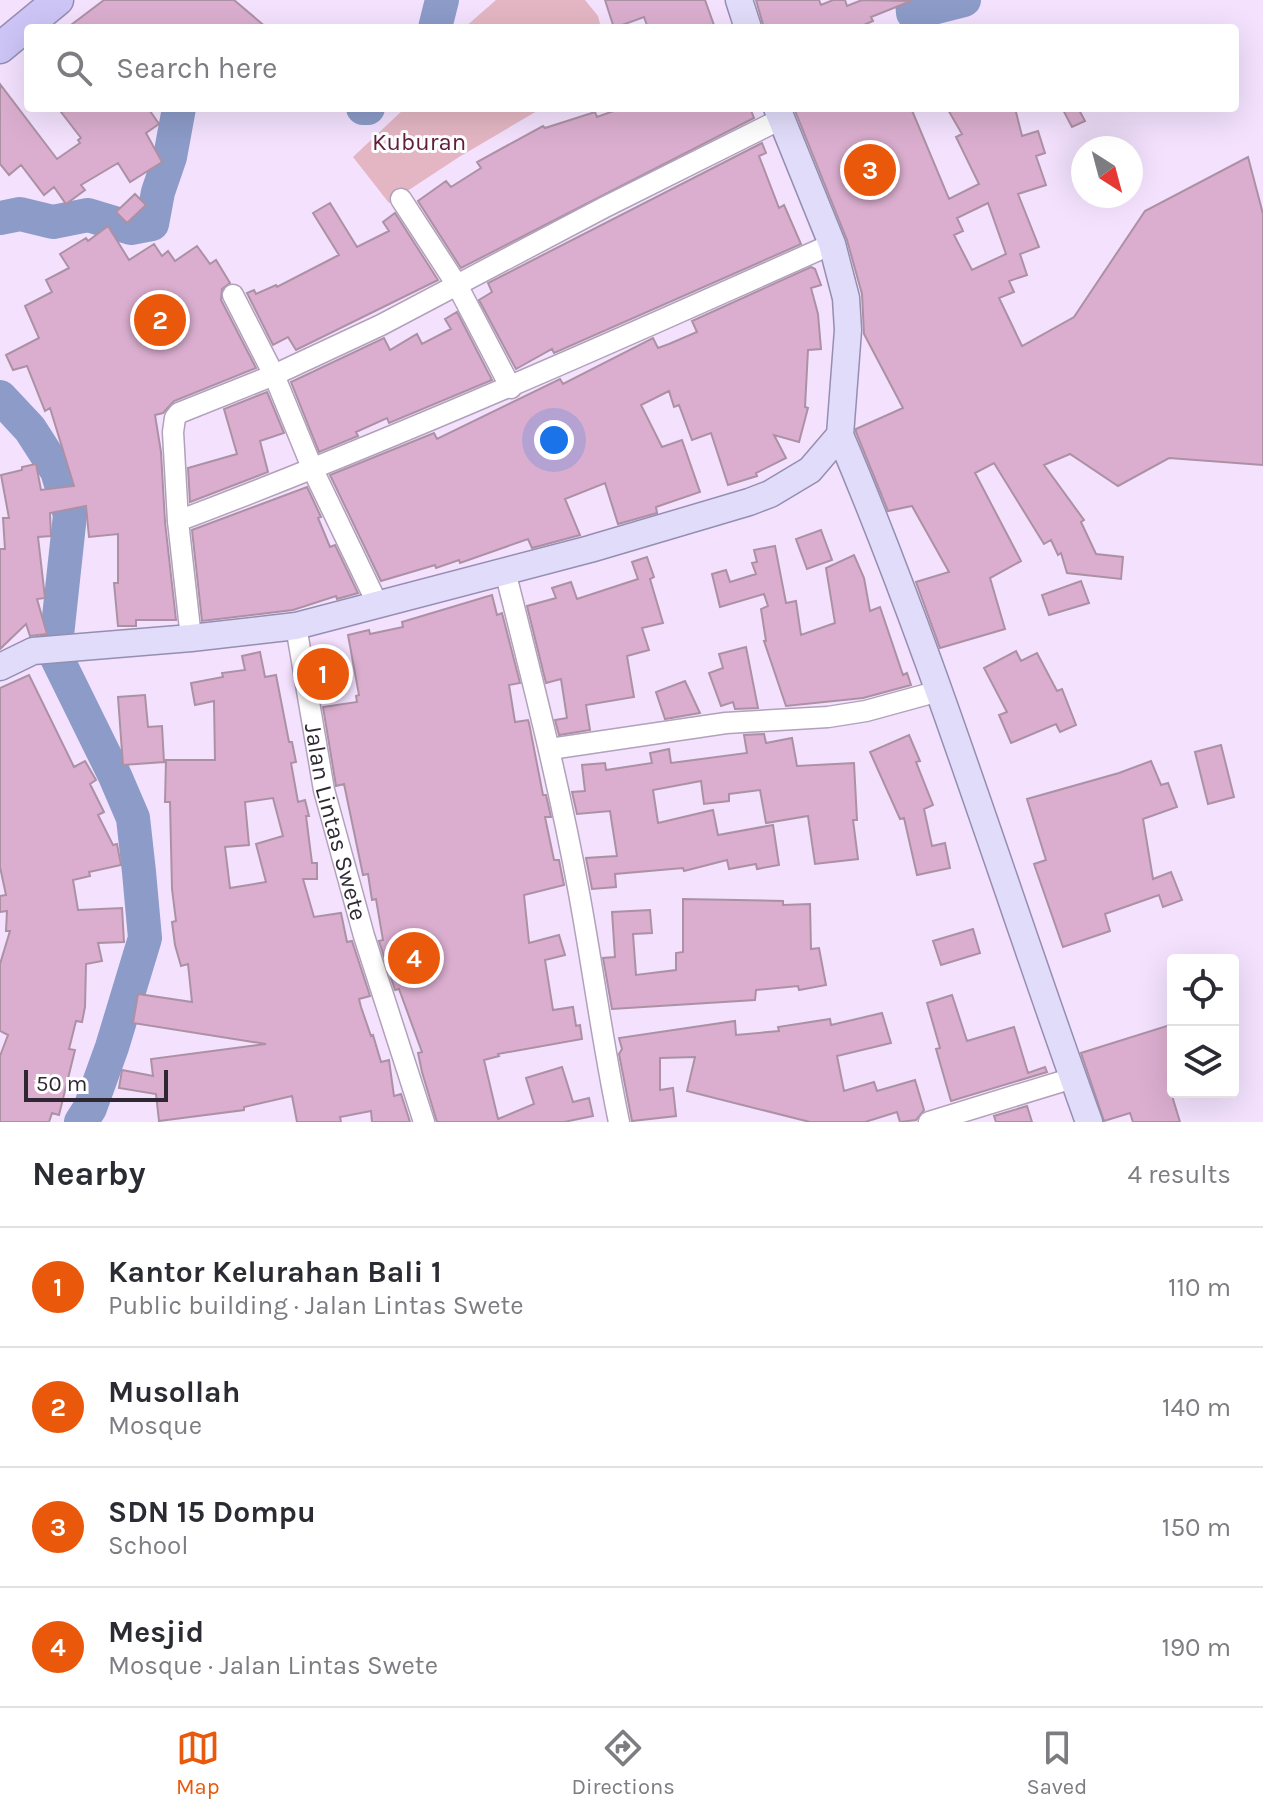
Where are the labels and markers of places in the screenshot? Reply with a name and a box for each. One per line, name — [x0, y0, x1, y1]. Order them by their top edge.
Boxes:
pin: 3 — [844, 140, 896, 200]
pin: 2 — [134, 290, 186, 350]
pin: 1 — [297, 644, 349, 704]
pin: 4 — [388, 928, 440, 988]

